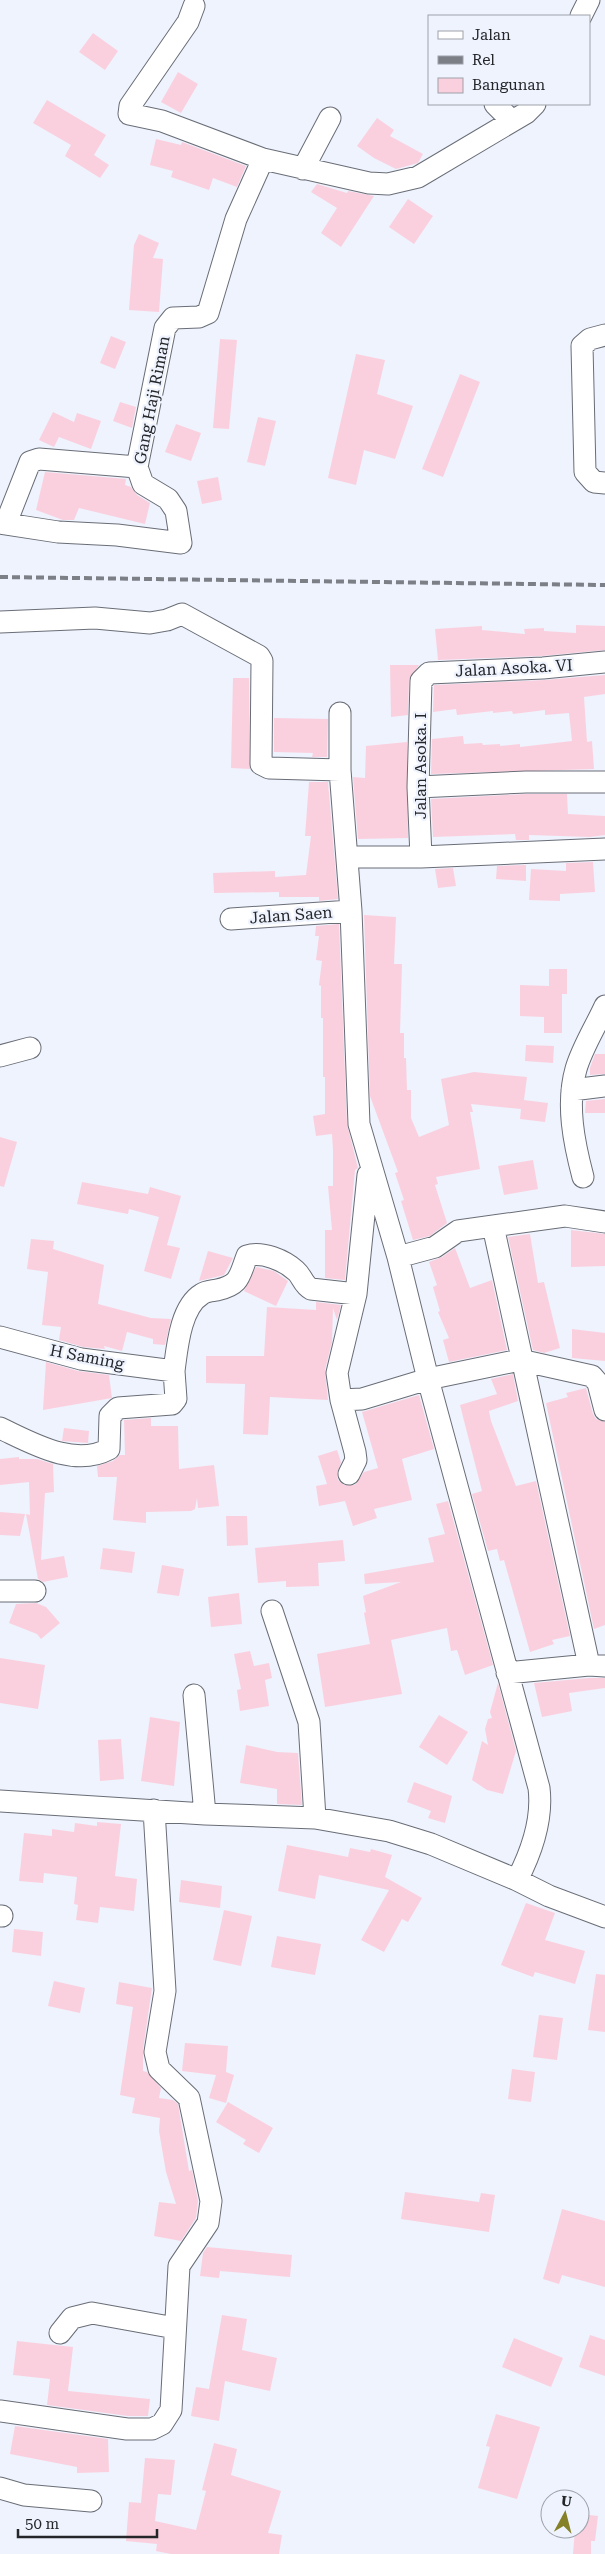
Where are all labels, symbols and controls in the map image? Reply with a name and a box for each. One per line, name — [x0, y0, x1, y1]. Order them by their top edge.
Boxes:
legend — [428, 15, 590, 105]
text: Jalan — [472, 26, 511, 44]
text: Rel — [472, 51, 495, 69]
text: Bangunan — [472, 76, 545, 94]
street label: Gang Haji Riman — [130, 334, 174, 466]
street label: Jalan Asoka. VI — [455, 655, 573, 681]
street label: Jalan Asoka. I — [411, 713, 430, 819]
street label: Jalan Saen — [249, 903, 333, 927]
street label: H Saming — [48, 1340, 127, 1374]
north arrow — [540, 2489, 590, 2539]
text: U — [560, 2492, 573, 2510]
scale bar — [18, 2506, 156, 2538]
text: 50 m — [25, 2515, 60, 2533]

